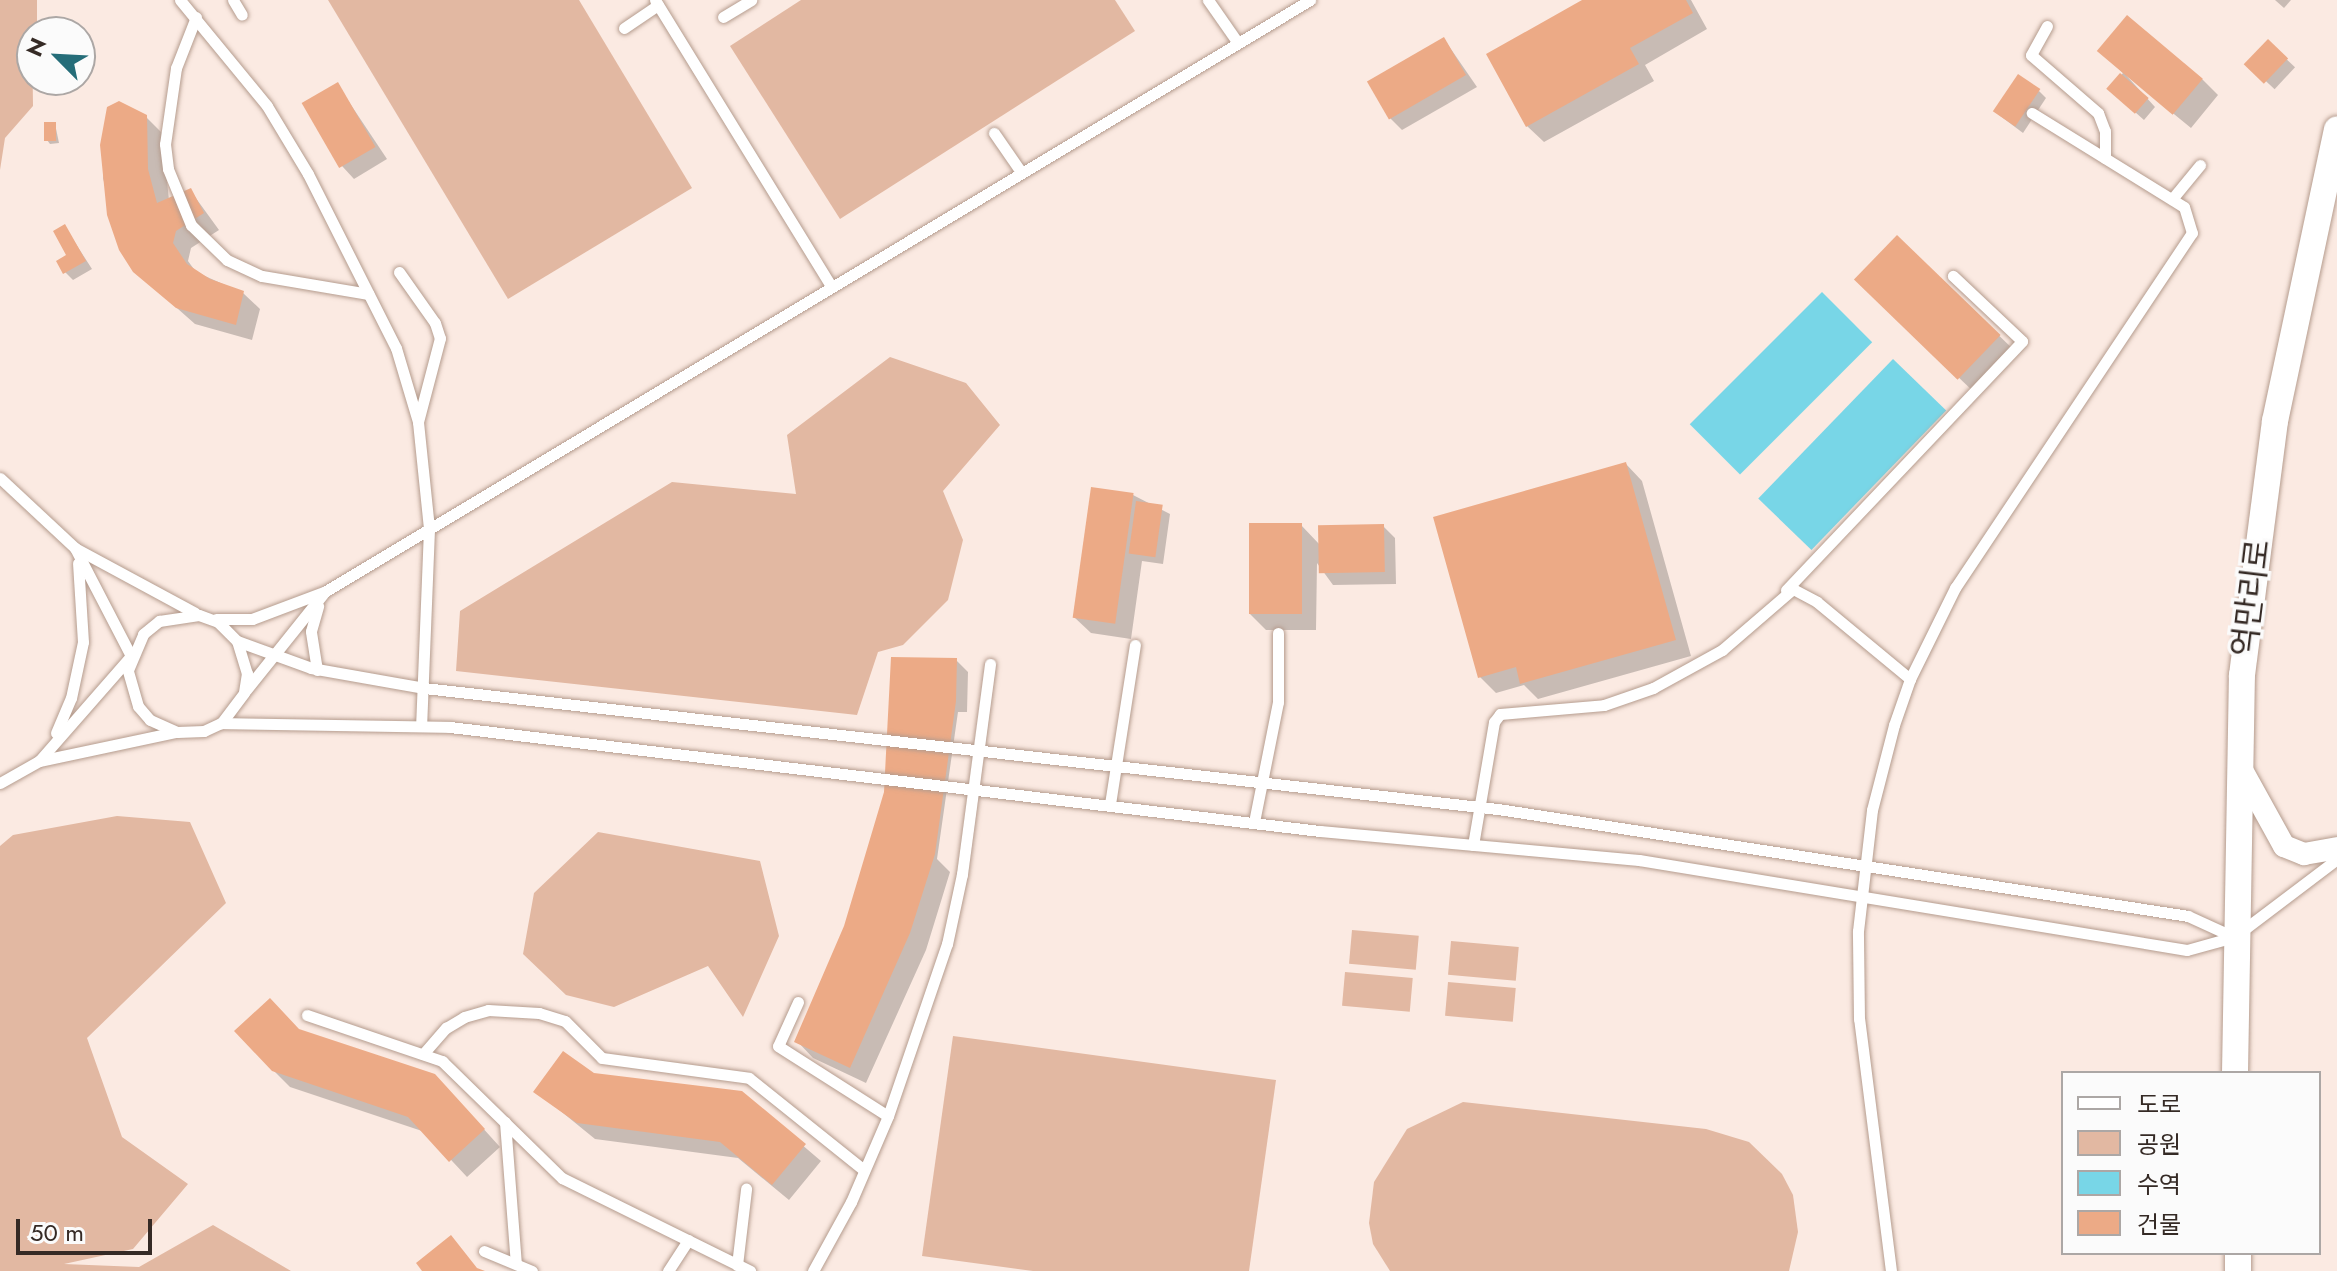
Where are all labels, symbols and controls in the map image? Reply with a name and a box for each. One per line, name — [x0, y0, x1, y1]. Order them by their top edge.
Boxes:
north arrow — [16, 16, 96, 96]
text: N — [18, 33, 54, 62]
street label: 억만리로 — [2225, 537, 2277, 659]
legend — [2061, 1071, 2321, 1255]
text: 도로 — [2137, 1087, 2181, 1122]
text: 공원 — [2137, 1127, 2181, 1162]
text: 수역 — [2137, 1167, 2181, 1202]
scale bar — [20, 1203, 156, 1253]
text: 건물 — [2137, 1207, 2181, 1242]
text: 50 m — [30, 1215, 84, 1250]

